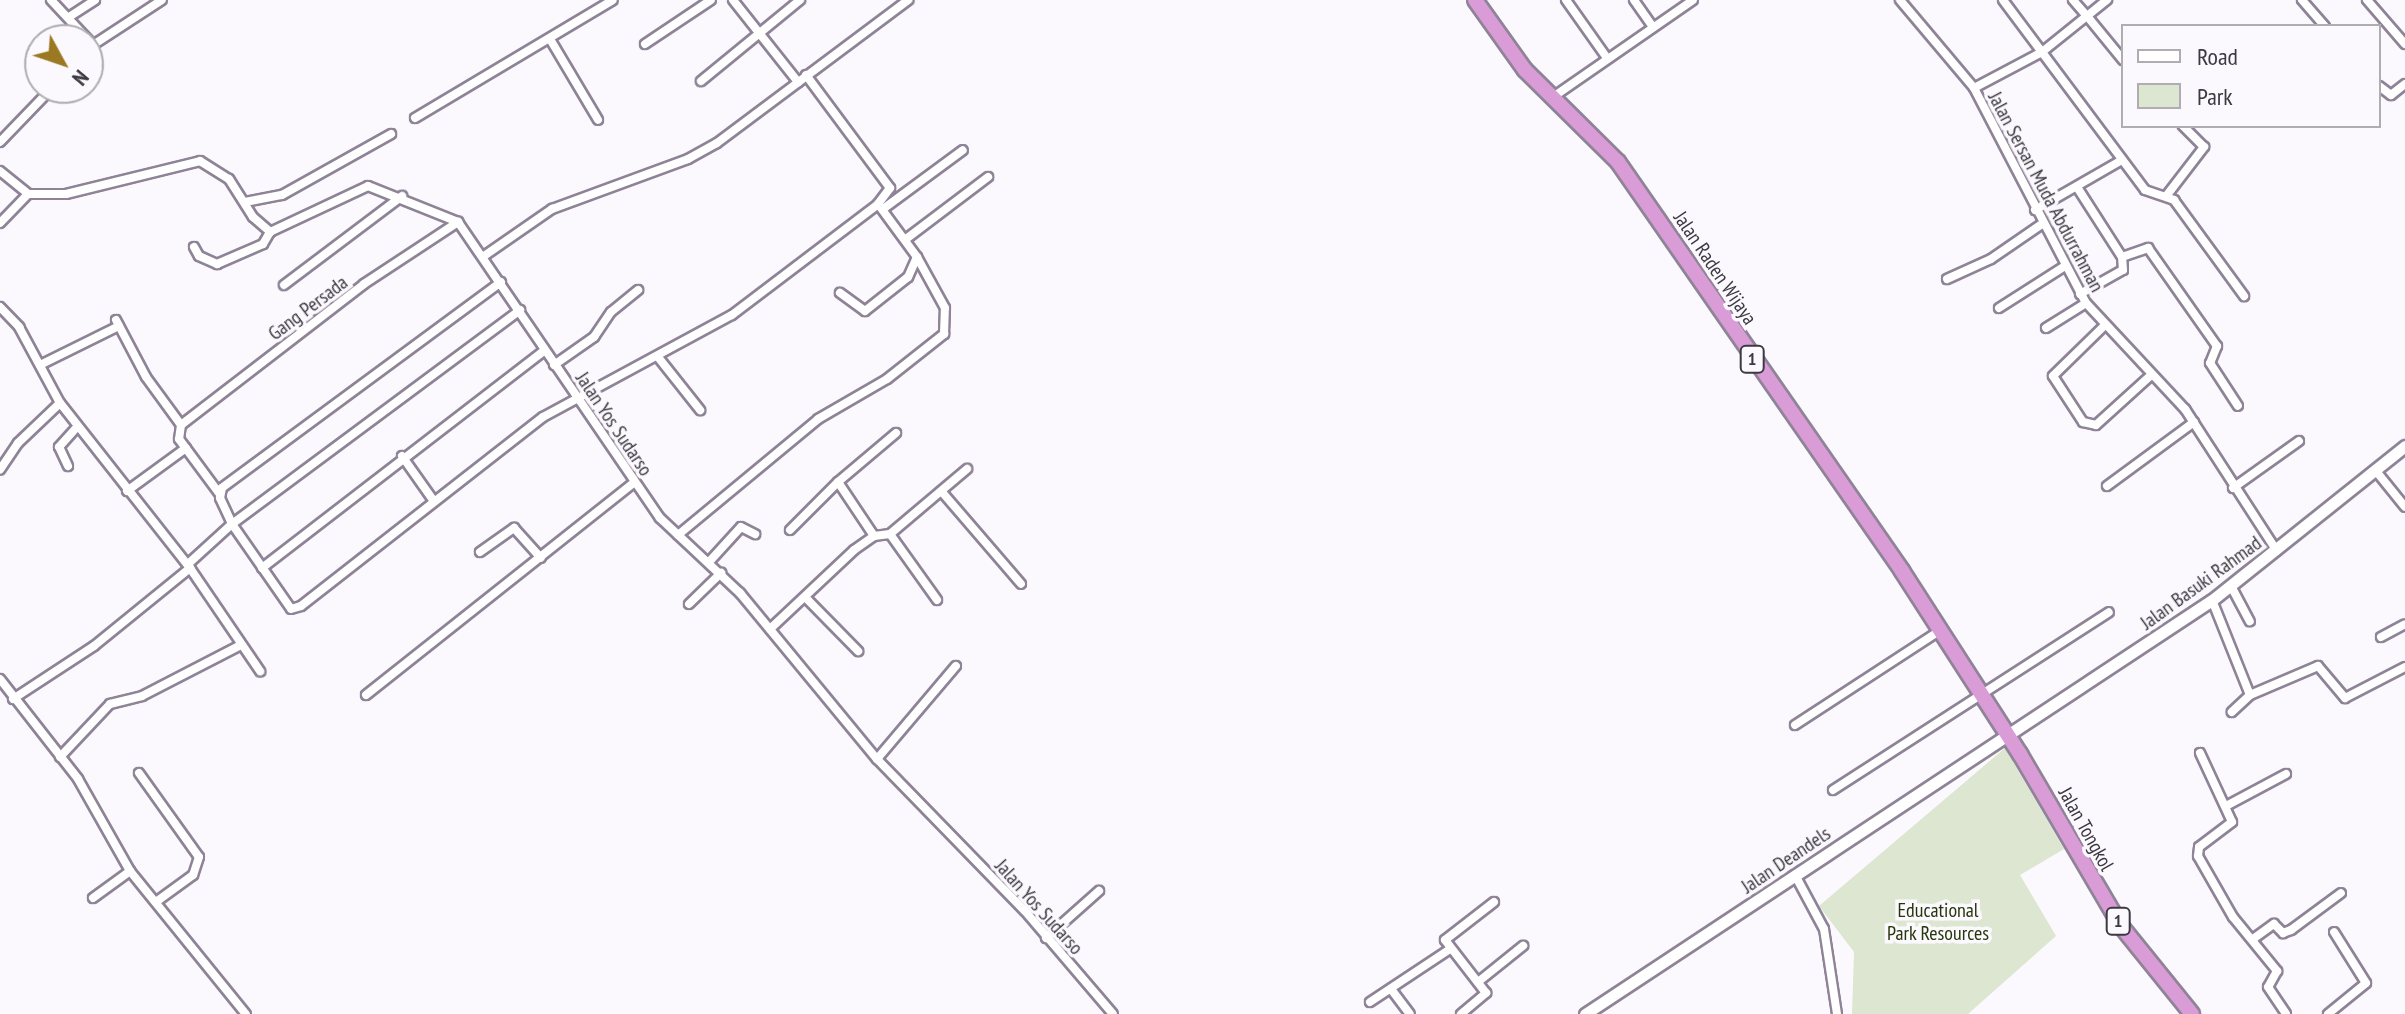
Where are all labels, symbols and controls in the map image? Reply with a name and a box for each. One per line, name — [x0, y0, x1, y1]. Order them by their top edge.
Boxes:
north arrow — [24, 24, 104, 104]
legend — [2121, 24, 2381, 128]
text: Road — [2197, 41, 2238, 72]
text: N — [66, 65, 95, 92]
text: Park — [2197, 81, 2233, 112]
street label: Jalan Sersan Muda Abdurrahman — [1983, 88, 2109, 296]
street label: Jalan Raden Wijaya — [1668, 207, 1762, 329]
street label: Gang Persada — [264, 270, 352, 346]
road number: 1 — [1738, 345, 1766, 373]
street label: Jalan Yos Sudarso — [570, 367, 658, 481]
street label: Jalan Basuki Rahmad — [2136, 531, 2266, 635]
street label: Jalan Tongkol — [2053, 783, 2119, 875]
street label: Jalan Deandels — [1737, 821, 1835, 899]
street label: Jalan Yos Sudarso — [990, 854, 1088, 960]
park label: Educational Park Resources — [1887, 898, 1989, 945]
road number: 1 — [2104, 907, 2132, 935]

